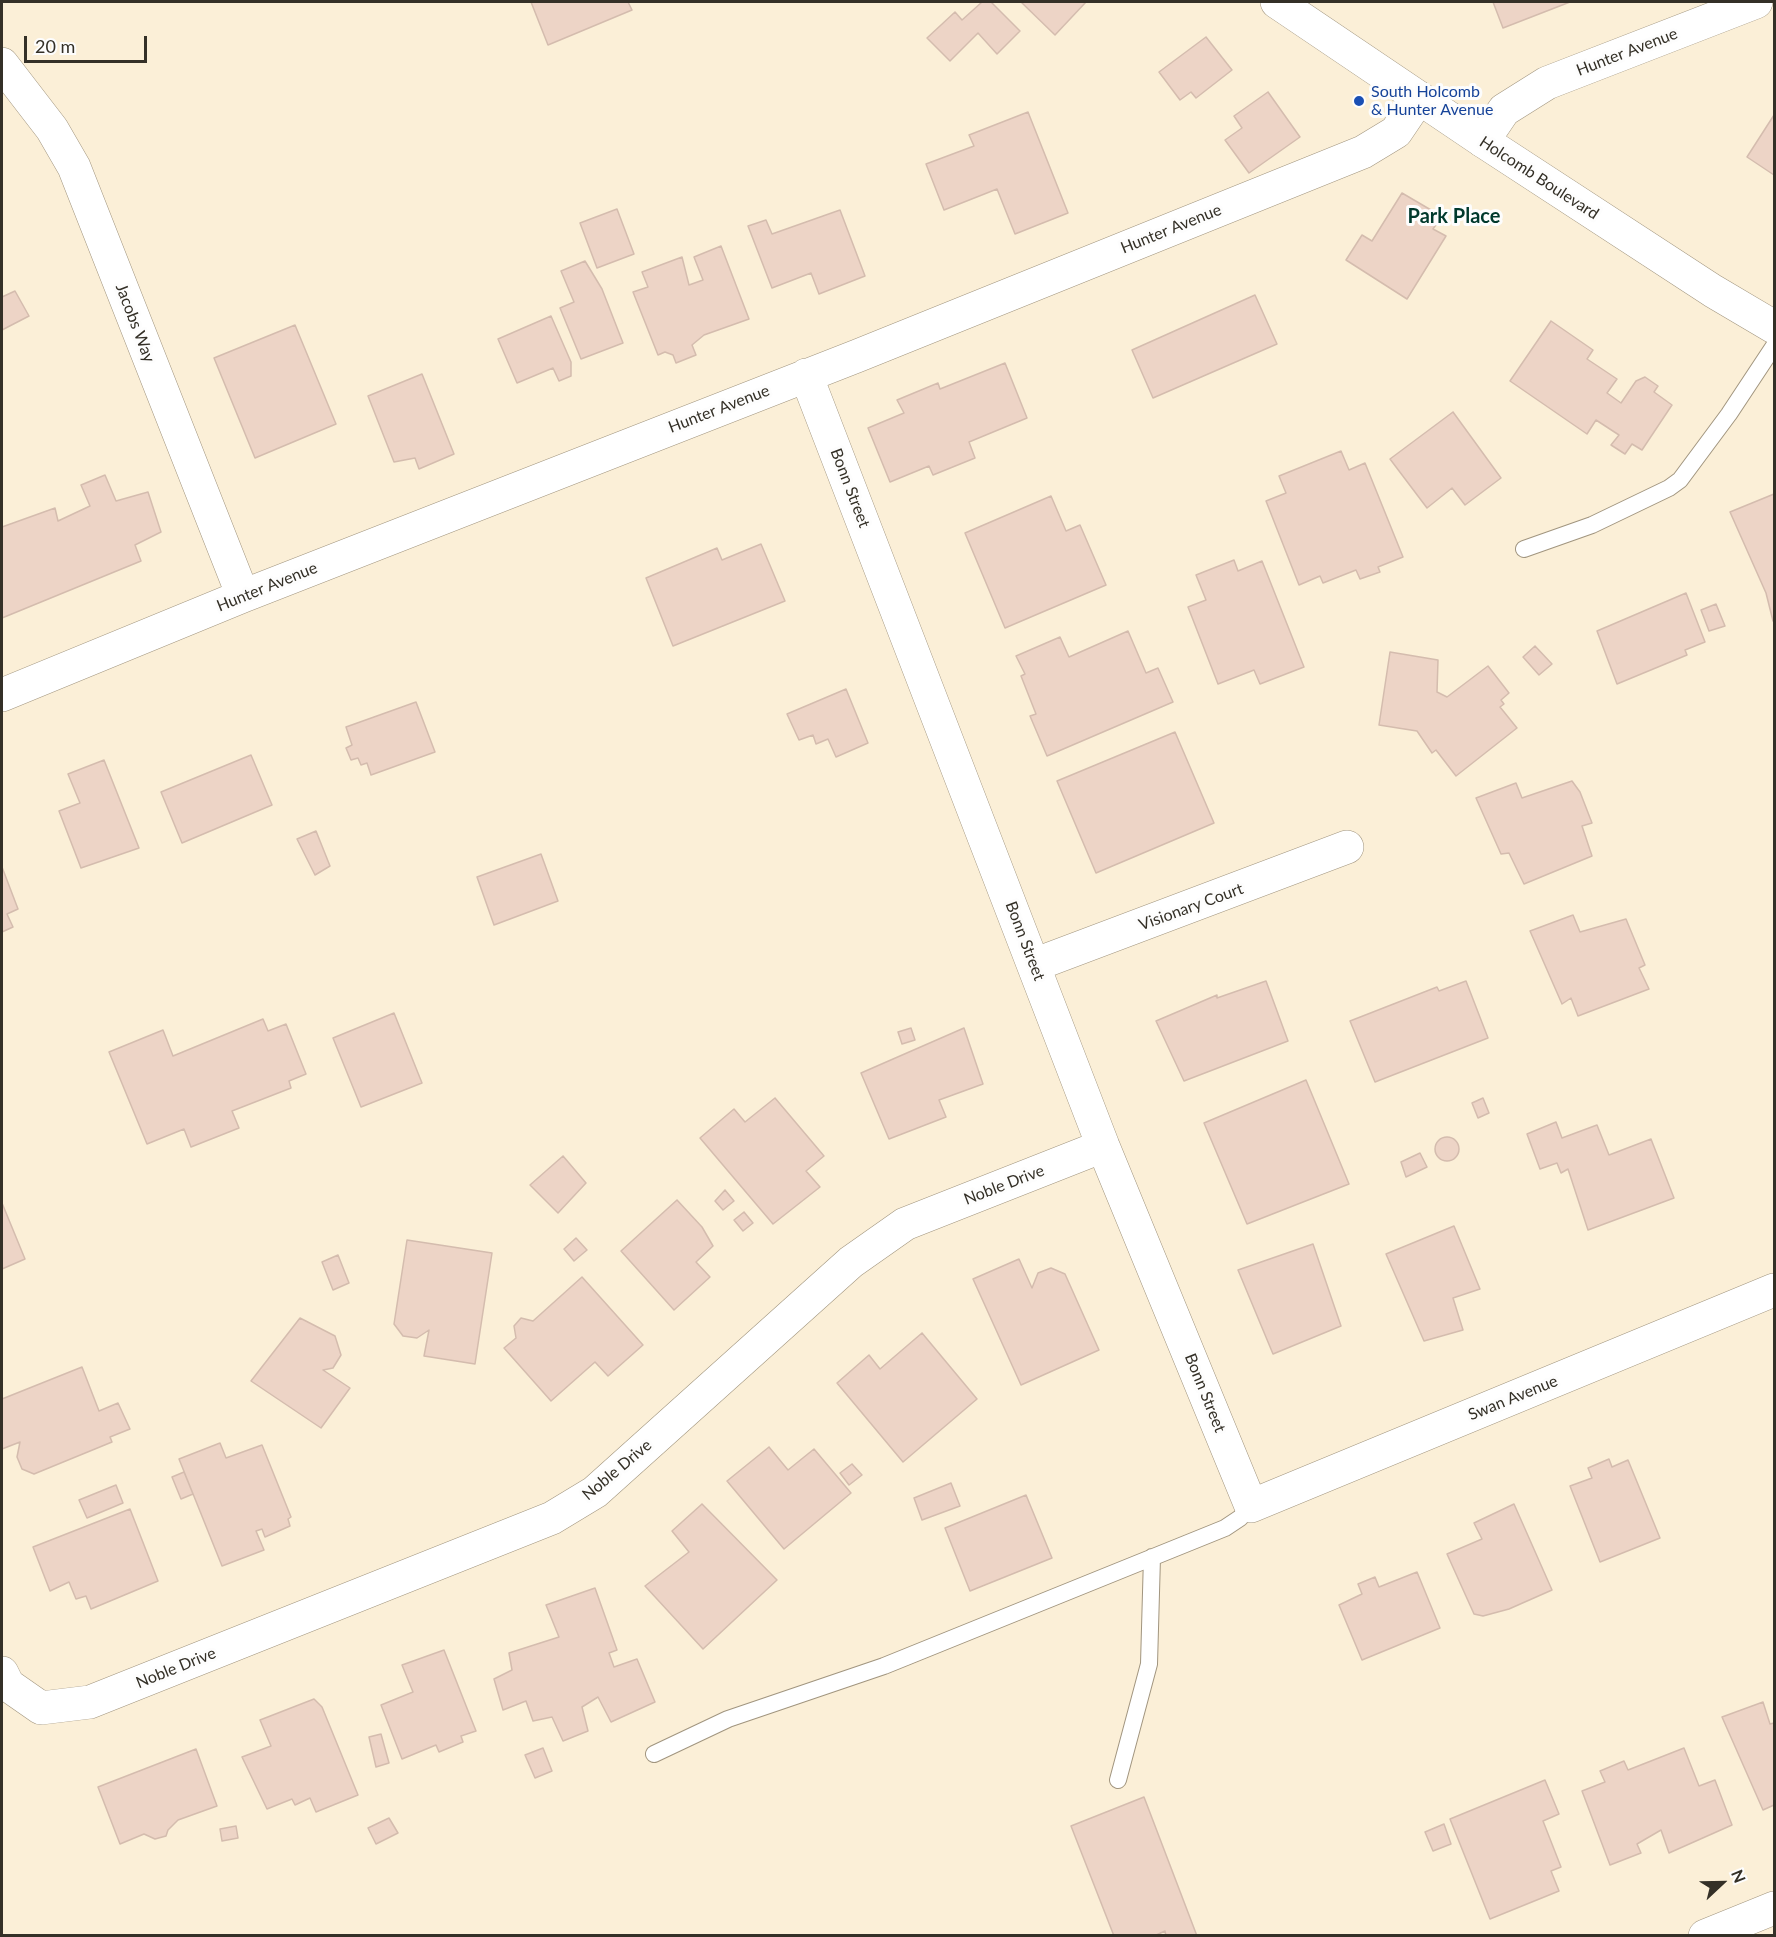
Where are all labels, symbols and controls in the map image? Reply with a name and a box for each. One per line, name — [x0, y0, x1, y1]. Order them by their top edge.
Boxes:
scale bar — [27, 24, 150, 62]
street label: Hunter Avenue — [1574, 24, 1680, 80]
text: 20 m — [35, 35, 75, 57]
place label: South Holcomb & Hunter Avenue — [1371, 82, 1493, 120]
marker: South Holcomb & Hunter Avenue — [1352, 94, 1366, 108]
street label: Holcomb Boulevard — [1476, 132, 1602, 224]
street label: Hunter Avenue — [1118, 200, 1224, 258]
district label: Park Place — [1408, 205, 1500, 229]
street label: Jacobs Way — [111, 281, 159, 365]
street label: Hunter Avenue — [666, 381, 772, 437]
street label: Bonn Street — [826, 446, 874, 530]
street label: Hunter Avenue — [214, 558, 320, 616]
street label: Visionary Court — [1136, 879, 1246, 935]
street label: Bonn Street — [1001, 899, 1049, 983]
street label: Noble Drive — [961, 1161, 1047, 1209]
street label: Bonn Street — [1180, 1351, 1230, 1435]
street label: Swan Avenue — [1465, 1371, 1561, 1425]
street label: Noble Drive — [578, 1435, 656, 1505]
street label: Noble Drive — [133, 1643, 219, 1693]
north arrow — [1692, 1853, 1752, 1913]
text: N — [1728, 1867, 1750, 1885]

